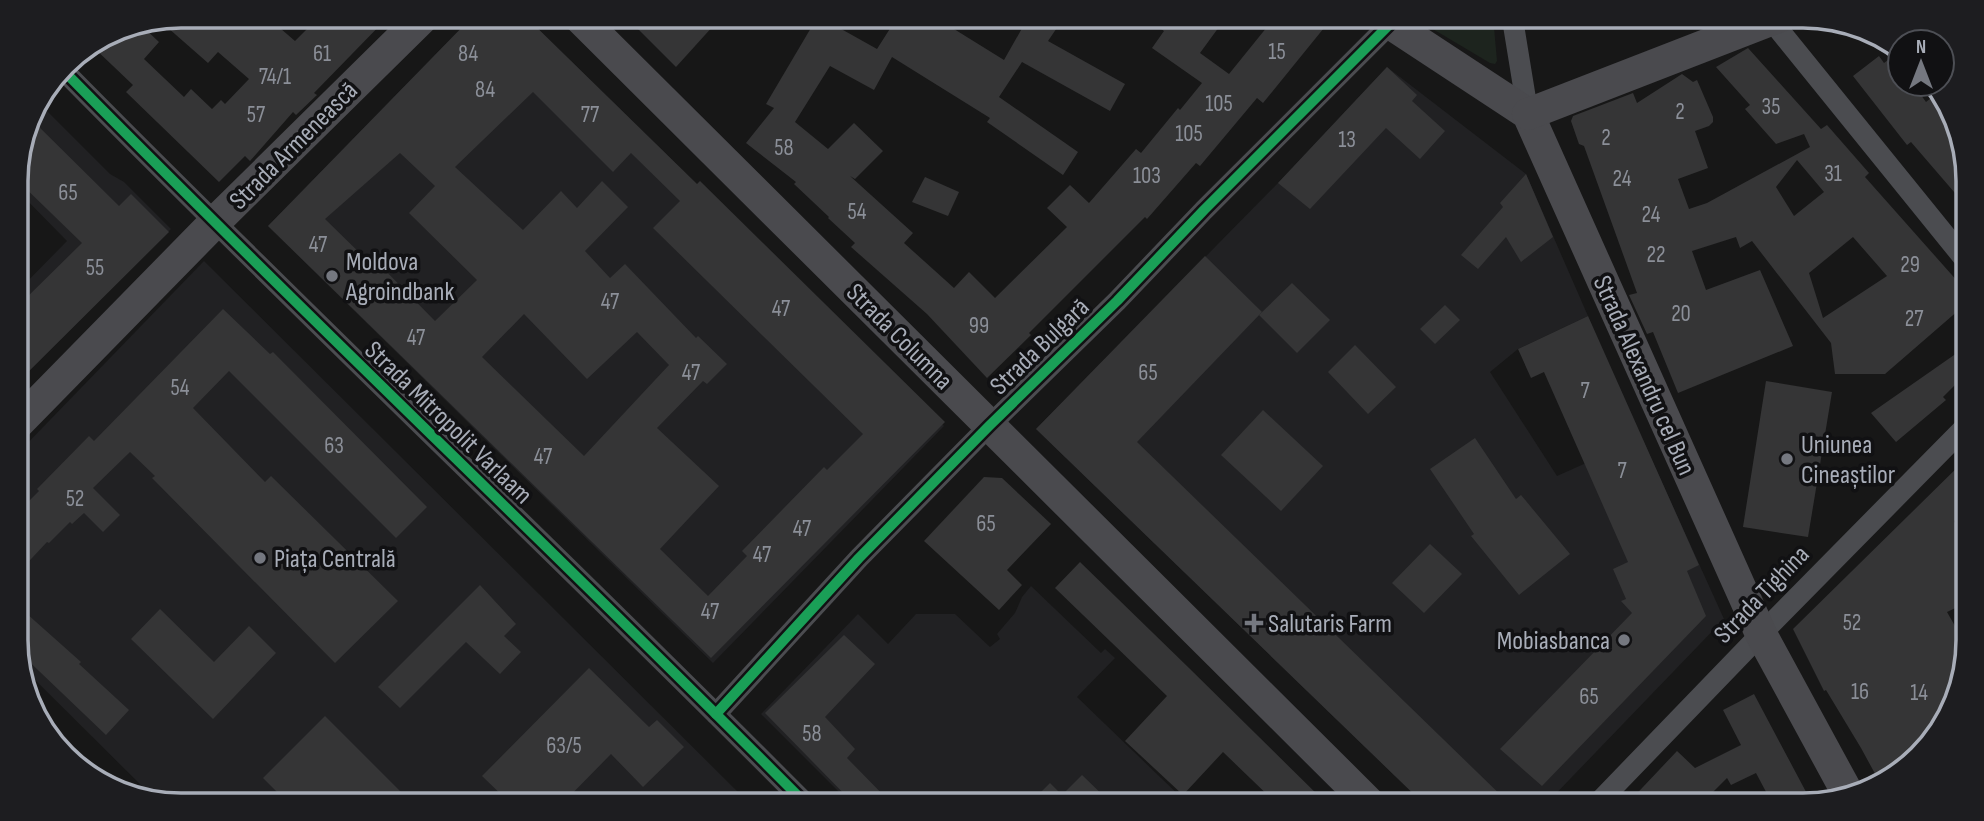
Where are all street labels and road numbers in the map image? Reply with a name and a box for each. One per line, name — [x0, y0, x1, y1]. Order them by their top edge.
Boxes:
street label: Strada Armenească — [224, 76, 365, 217]
street label: Strada Alexandru cel Bun — [1586, 271, 1701, 480]
street label: Strada Columna — [839, 277, 959, 397]
street label: Strada Bulgară — [984, 292, 1096, 402]
street label: Strada Mitropolit Varlaam — [358, 335, 538, 511]
street label: Strada Tighina — [1708, 540, 1816, 650]

